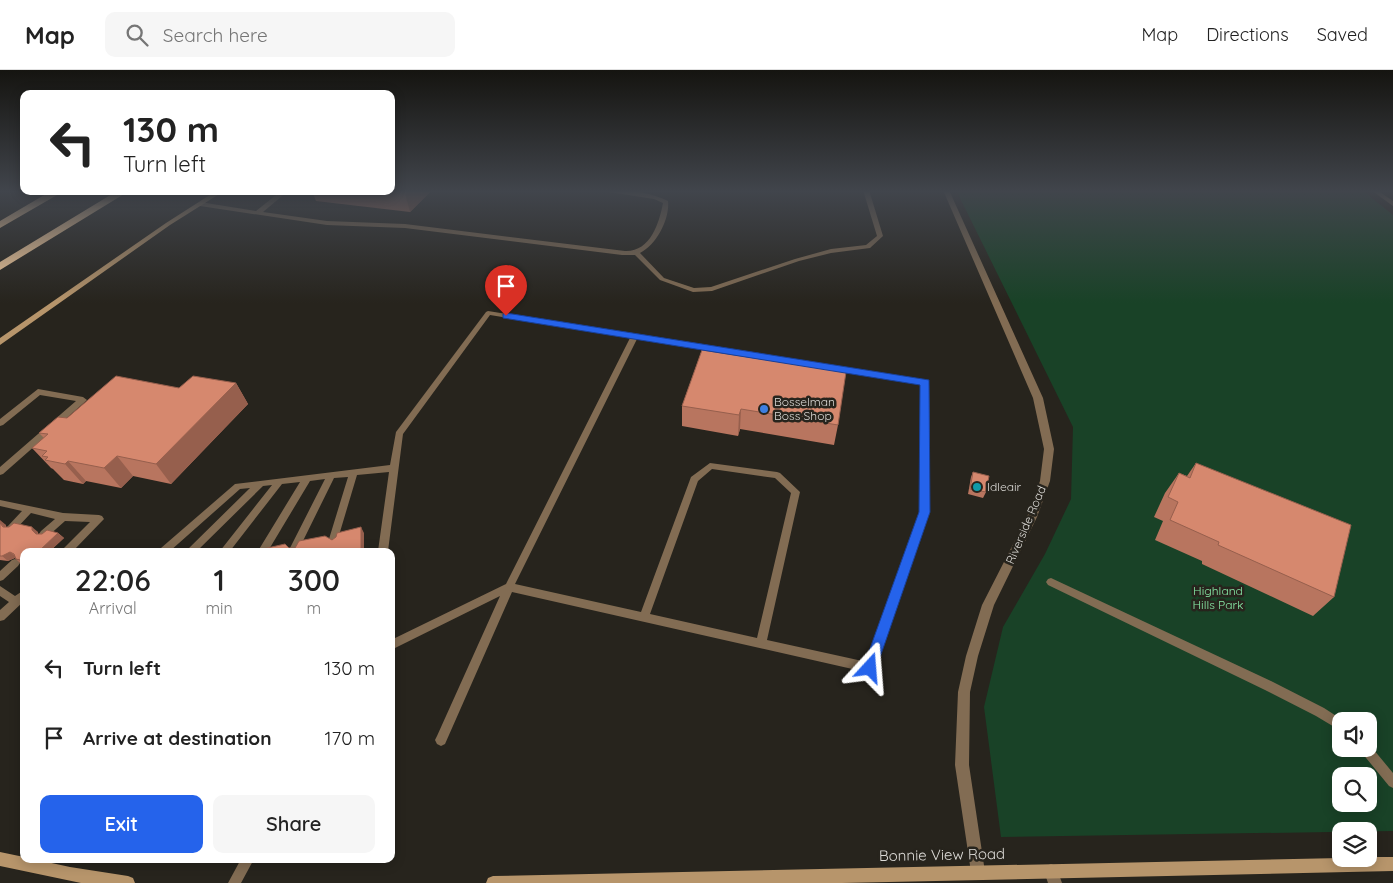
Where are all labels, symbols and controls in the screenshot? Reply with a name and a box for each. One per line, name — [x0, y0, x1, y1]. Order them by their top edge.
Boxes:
search box — [105, 12, 455, 57]
text: Map — [25, 20, 75, 50]
icon: search — [123, 21, 151, 49]
text: Search here — [163, 23, 268, 47]
text: Map — [1141, 23, 1178, 46]
text: Directions — [1206, 23, 1289, 46]
text: Saved — [1317, 23, 1368, 46]
text: 130 m — [123, 107, 219, 151]
icon: left — [40, 110, 105, 175]
text: Turn left — [123, 150, 206, 178]
pin — [485, 265, 527, 316]
icon: arrive — [492, 272, 520, 300]
place label: Bosselman Boss Shop — [774, 394, 835, 423]
marker: Bosselman Boss Shop — [758, 403, 770, 415]
place label: Idleair — [987, 479, 1022, 494]
marker: Idleair — [971, 481, 983, 493]
street label: Riverside Road — [1002, 483, 1049, 566]
text: 22:06 — [75, 561, 151, 599]
text: 1 — [213, 561, 225, 599]
text: 300 — [288, 561, 340, 599]
park label: Highland Hills Park — [1192, 583, 1244, 612]
text: Arrival — [89, 598, 137, 618]
text: min — [206, 598, 233, 618]
text: m — [307, 598, 321, 618]
position arrow — [843, 641, 895, 693]
icon: left — [40, 654, 68, 682]
text: Turn left — [83, 656, 161, 680]
text: 130 m — [324, 656, 375, 680]
map controls — [1332, 712, 1377, 867]
button: sound — [1332, 712, 1377, 757]
icon: arrive — [40, 724, 68, 752]
text: Arrive at destination — [83, 726, 272, 750]
text: 170 m — [324, 726, 375, 750]
button: search — [1332, 767, 1377, 812]
button: Exit — [40, 795, 203, 853]
button: Share — [213, 795, 375, 853]
button: layers — [1332, 822, 1377, 867]
street label: Bonnie View Road — [879, 844, 1005, 865]

